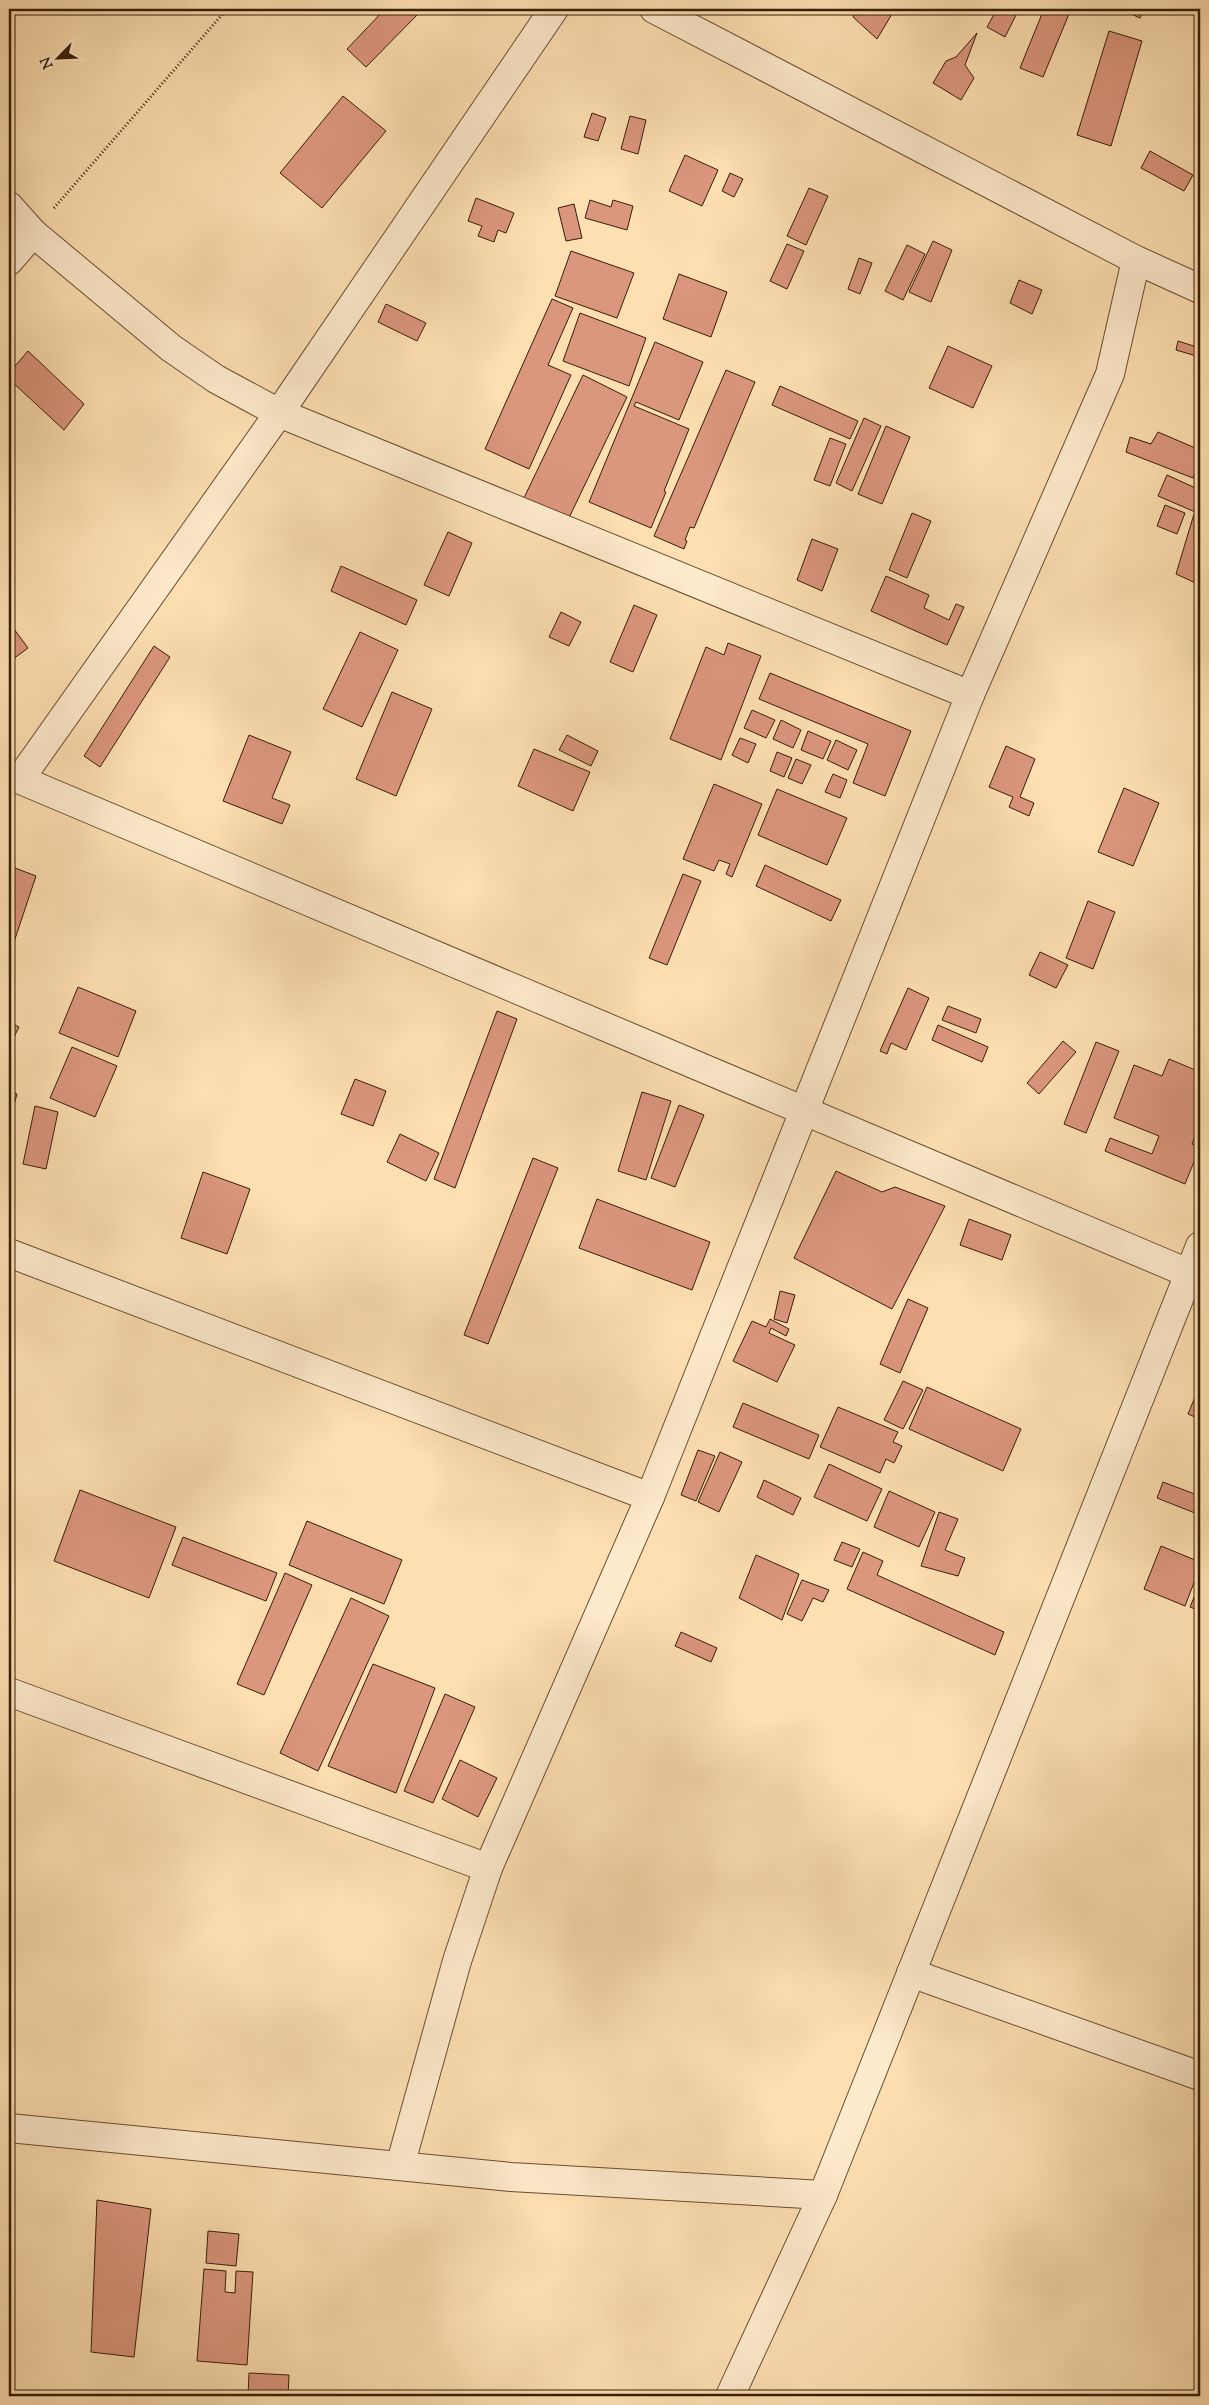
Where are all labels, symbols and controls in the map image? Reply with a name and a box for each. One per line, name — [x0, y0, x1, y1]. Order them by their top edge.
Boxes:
north arrow — [32, 32, 82, 82]
text: N — [37, 53, 59, 72]

